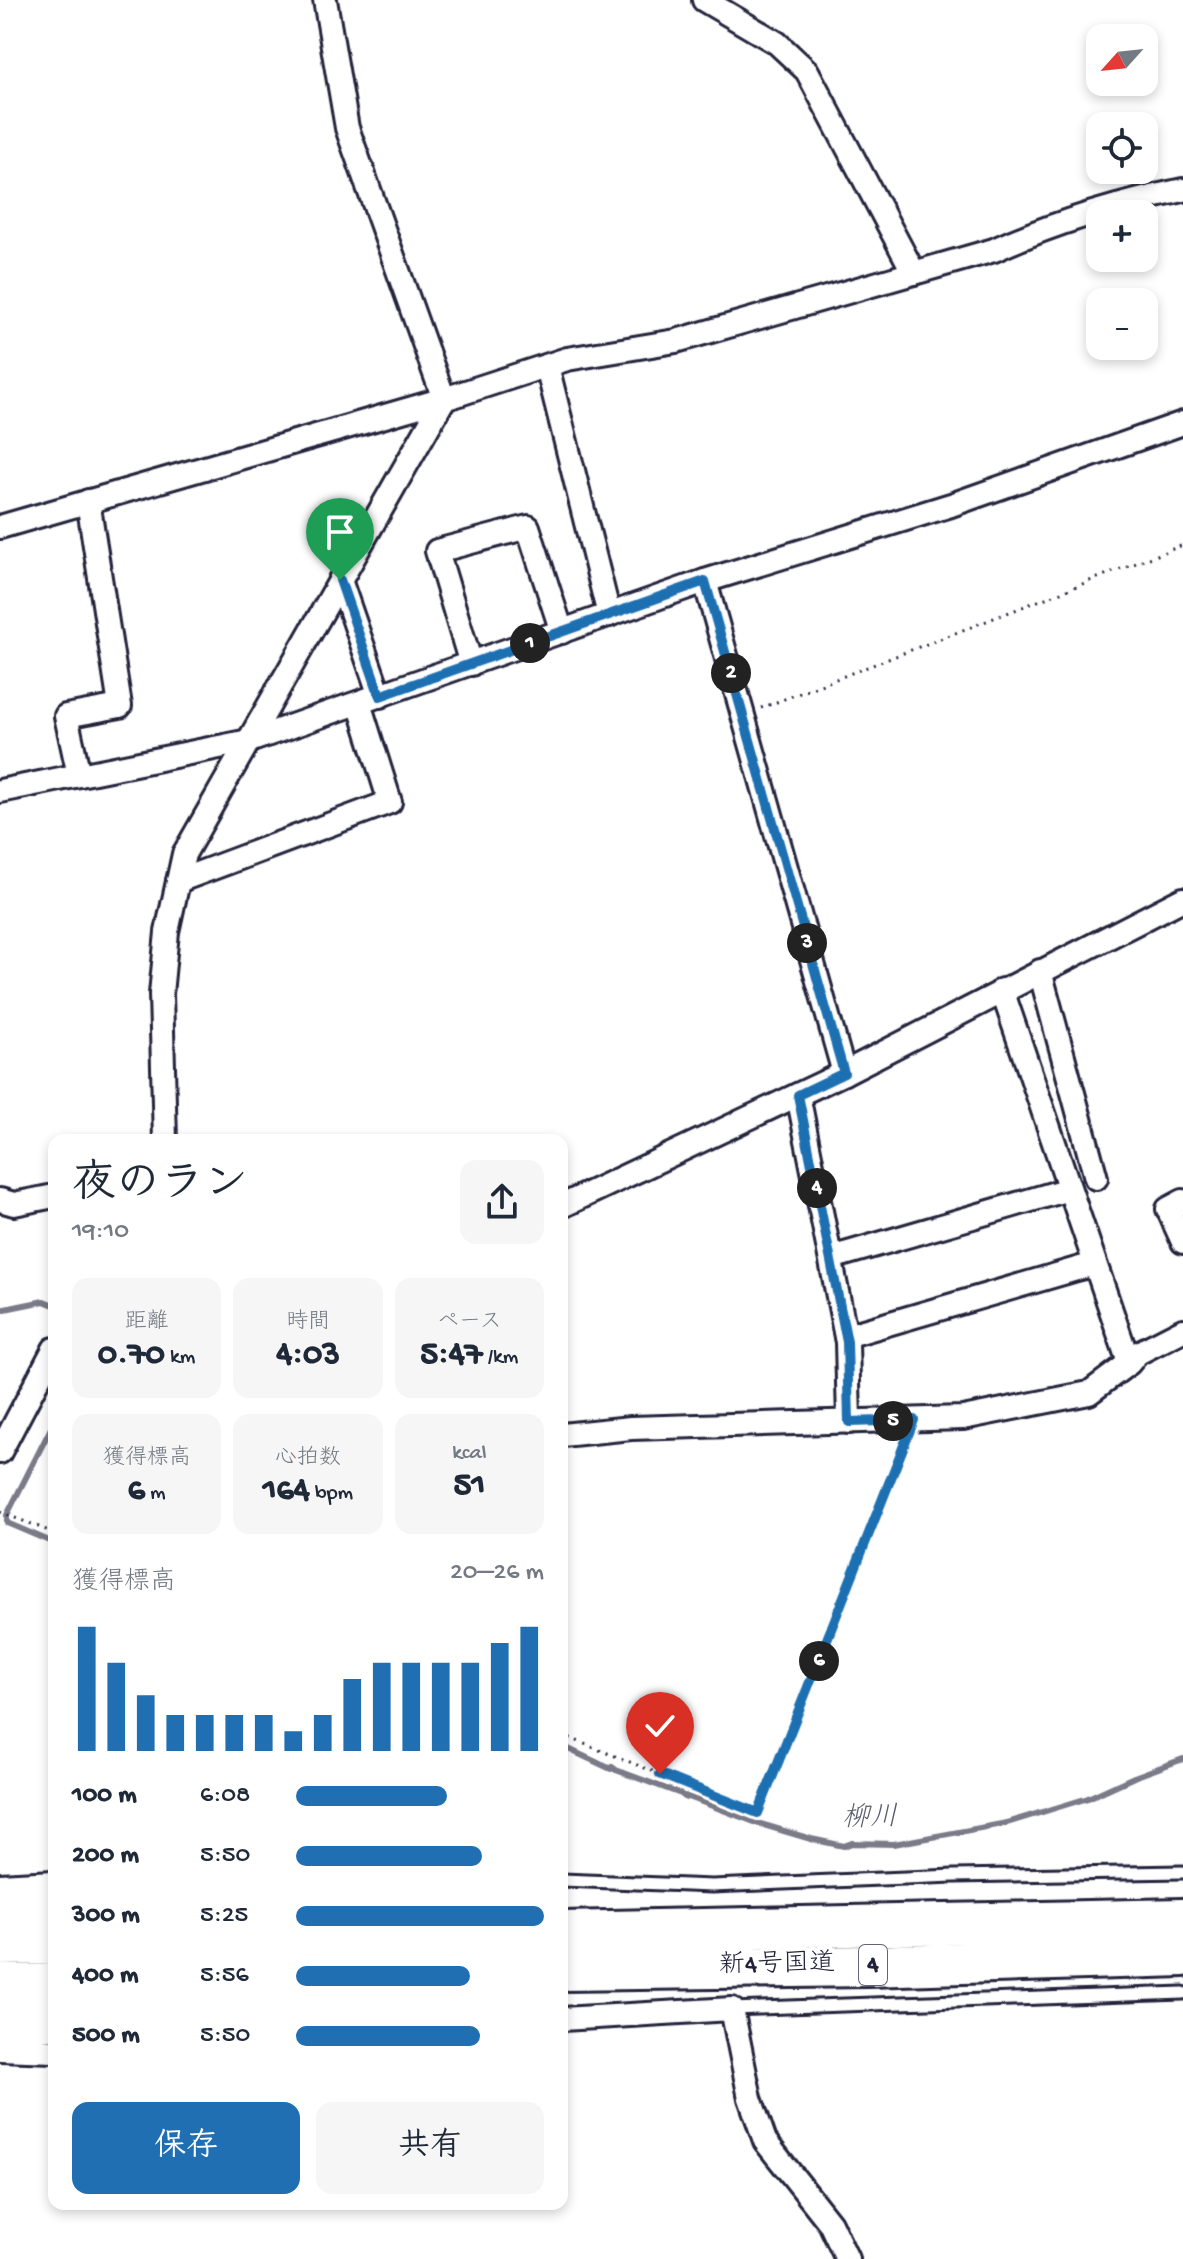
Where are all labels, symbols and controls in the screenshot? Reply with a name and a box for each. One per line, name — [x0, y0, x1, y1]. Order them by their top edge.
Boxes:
north arrow — [1086, 24, 1158, 96]
map controls — [1086, 24, 1158, 360]
button: locate — [1086, 112, 1158, 184]
button: + — [1086, 200, 1158, 272]
button: − — [1086, 288, 1158, 360]
pin — [306, 498, 374, 580]
icon: arrive — [318, 510, 362, 554]
pin: 1 — [510, 623, 550, 663]
text: 1 — [526, 630, 534, 656]
pin: 2 — [711, 653, 751, 693]
text: 2 — [726, 660, 736, 686]
pin: 3 — [787, 923, 827, 963]
text: 3 — [801, 930, 813, 956]
button: share — [460, 1160, 544, 1244]
text: 夜のラン — [72, 1161, 248, 1213]
pin: 4 — [797, 1168, 837, 1208]
text: 4 — [812, 1175, 822, 1201]
text: 19:10 — [72, 1217, 129, 1248]
text: 距離 — [125, 1310, 169, 1336]
text: 時間 — [286, 1310, 330, 1336]
text: ペース — [437, 1310, 502, 1336]
text: 0.70 — [98, 1336, 165, 1376]
text: 4:03 — [276, 1336, 340, 1376]
text: 5:47 — [420, 1336, 483, 1376]
text: km — [165, 1345, 195, 1371]
text: /km — [483, 1345, 518, 1371]
pin: 5 — [873, 1401, 913, 1441]
text: 5 — [887, 1408, 899, 1434]
text: kcal — [452, 1441, 486, 1467]
text: 獲得標高 — [103, 1446, 191, 1472]
text: 心拍数 — [275, 1446, 341, 1472]
text: 51 — [454, 1467, 485, 1507]
text: 6 — [128, 1472, 145, 1512]
text: 164 — [263, 1472, 310, 1512]
text: m — [145, 1481, 166, 1507]
text: bpm — [310, 1481, 353, 1507]
text: 20–26 m — [450, 1558, 544, 1589]
text: 獲得標高 — [72, 1568, 176, 1599]
pin: 6 — [799, 1641, 839, 1681]
text: 6 — [813, 1648, 825, 1674]
pin — [626, 1692, 694, 1774]
icon: check — [638, 1704, 682, 1748]
text: 100 m — [72, 1781, 137, 1812]
text: 6:08 — [200, 1781, 250, 1812]
water label: 柳川 — [842, 1802, 898, 1836]
text: 200 m — [72, 1841, 139, 1872]
text: 5:50 — [200, 1841, 250, 1872]
text: 300 m — [72, 1901, 140, 1932]
text: 5:25 — [200, 1901, 248, 1932]
road number: 4 — [859, 1945, 887, 1985]
street label: 新4号国道 — [719, 1948, 835, 1983]
text: 400 m — [72, 1961, 138, 1992]
text: 5:56 — [200, 1961, 249, 1992]
text: 500 m — [72, 2021, 140, 2052]
text: 5:50 — [200, 2021, 250, 2052]
button: 保存 — [72, 2102, 300, 2194]
button: 共有 — [316, 2102, 544, 2194]

